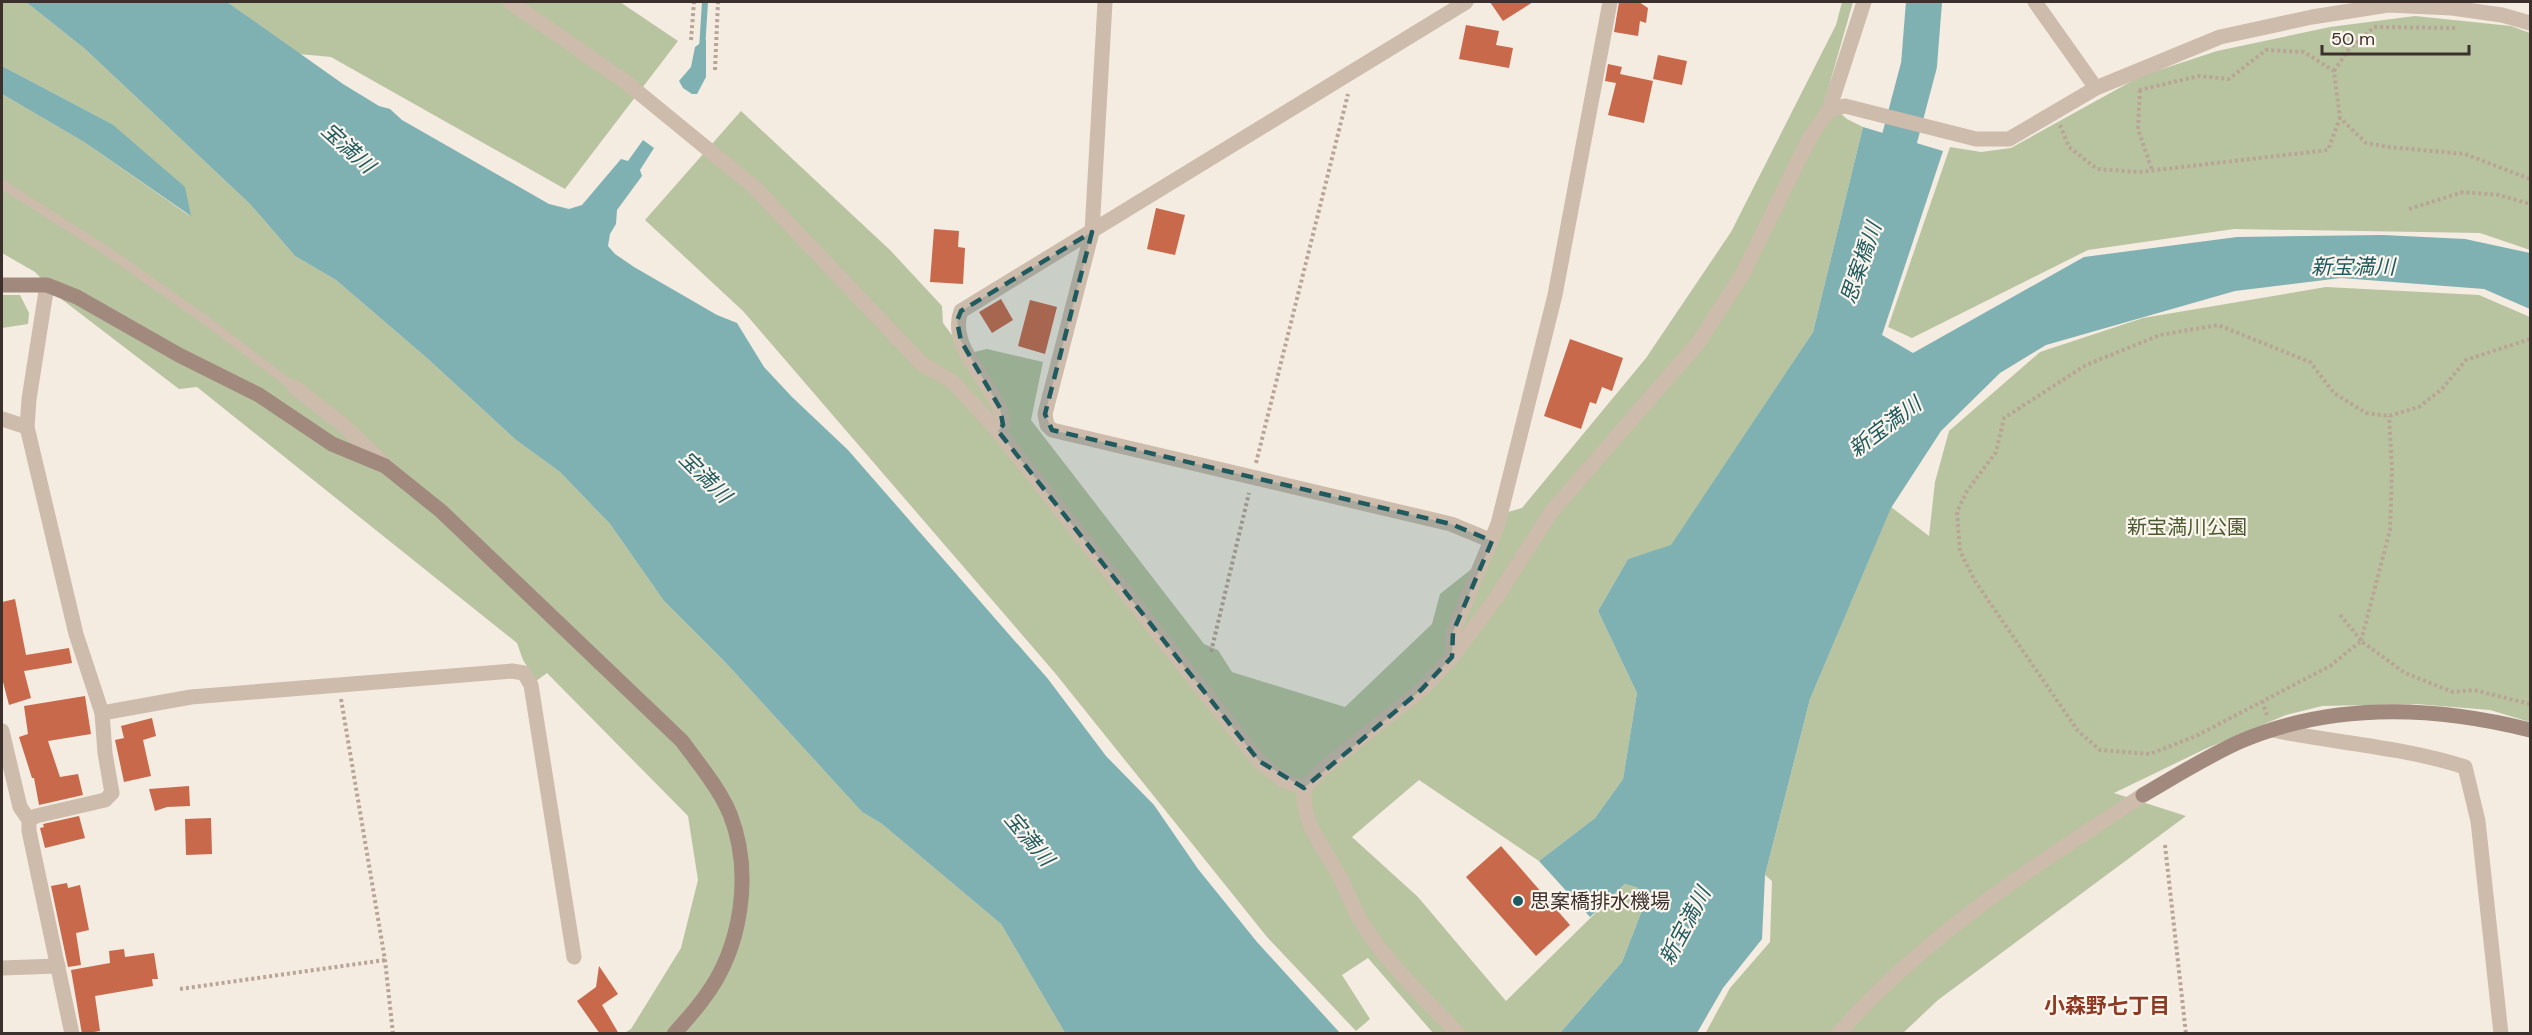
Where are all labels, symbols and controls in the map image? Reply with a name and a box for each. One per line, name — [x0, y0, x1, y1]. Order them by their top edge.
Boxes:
scale bar — [2322, 18, 2469, 56]
text: 50 m — [2331, 27, 2375, 51]
water label: 宝満川 — [315, 117, 382, 181]
water label: 思案橋川 — [1834, 217, 1889, 307]
water label: 新宝満川 — [2311, 253, 2397, 281]
water label: 新宝満川 — [1843, 389, 1929, 463]
water label: 宝満川 — [673, 445, 739, 511]
park label: 新宝満川公園 — [2127, 514, 2247, 540]
water label: 宝満川 — [998, 806, 1061, 874]
water label: 新宝満川 — [1653, 881, 1718, 970]
place label: 思案橋排水機場 — [1530, 888, 1670, 914]
marker: 思案橋排水機場 — [1511, 894, 1525, 908]
district label: 小森野七丁目 — [2044, 992, 2170, 1020]

